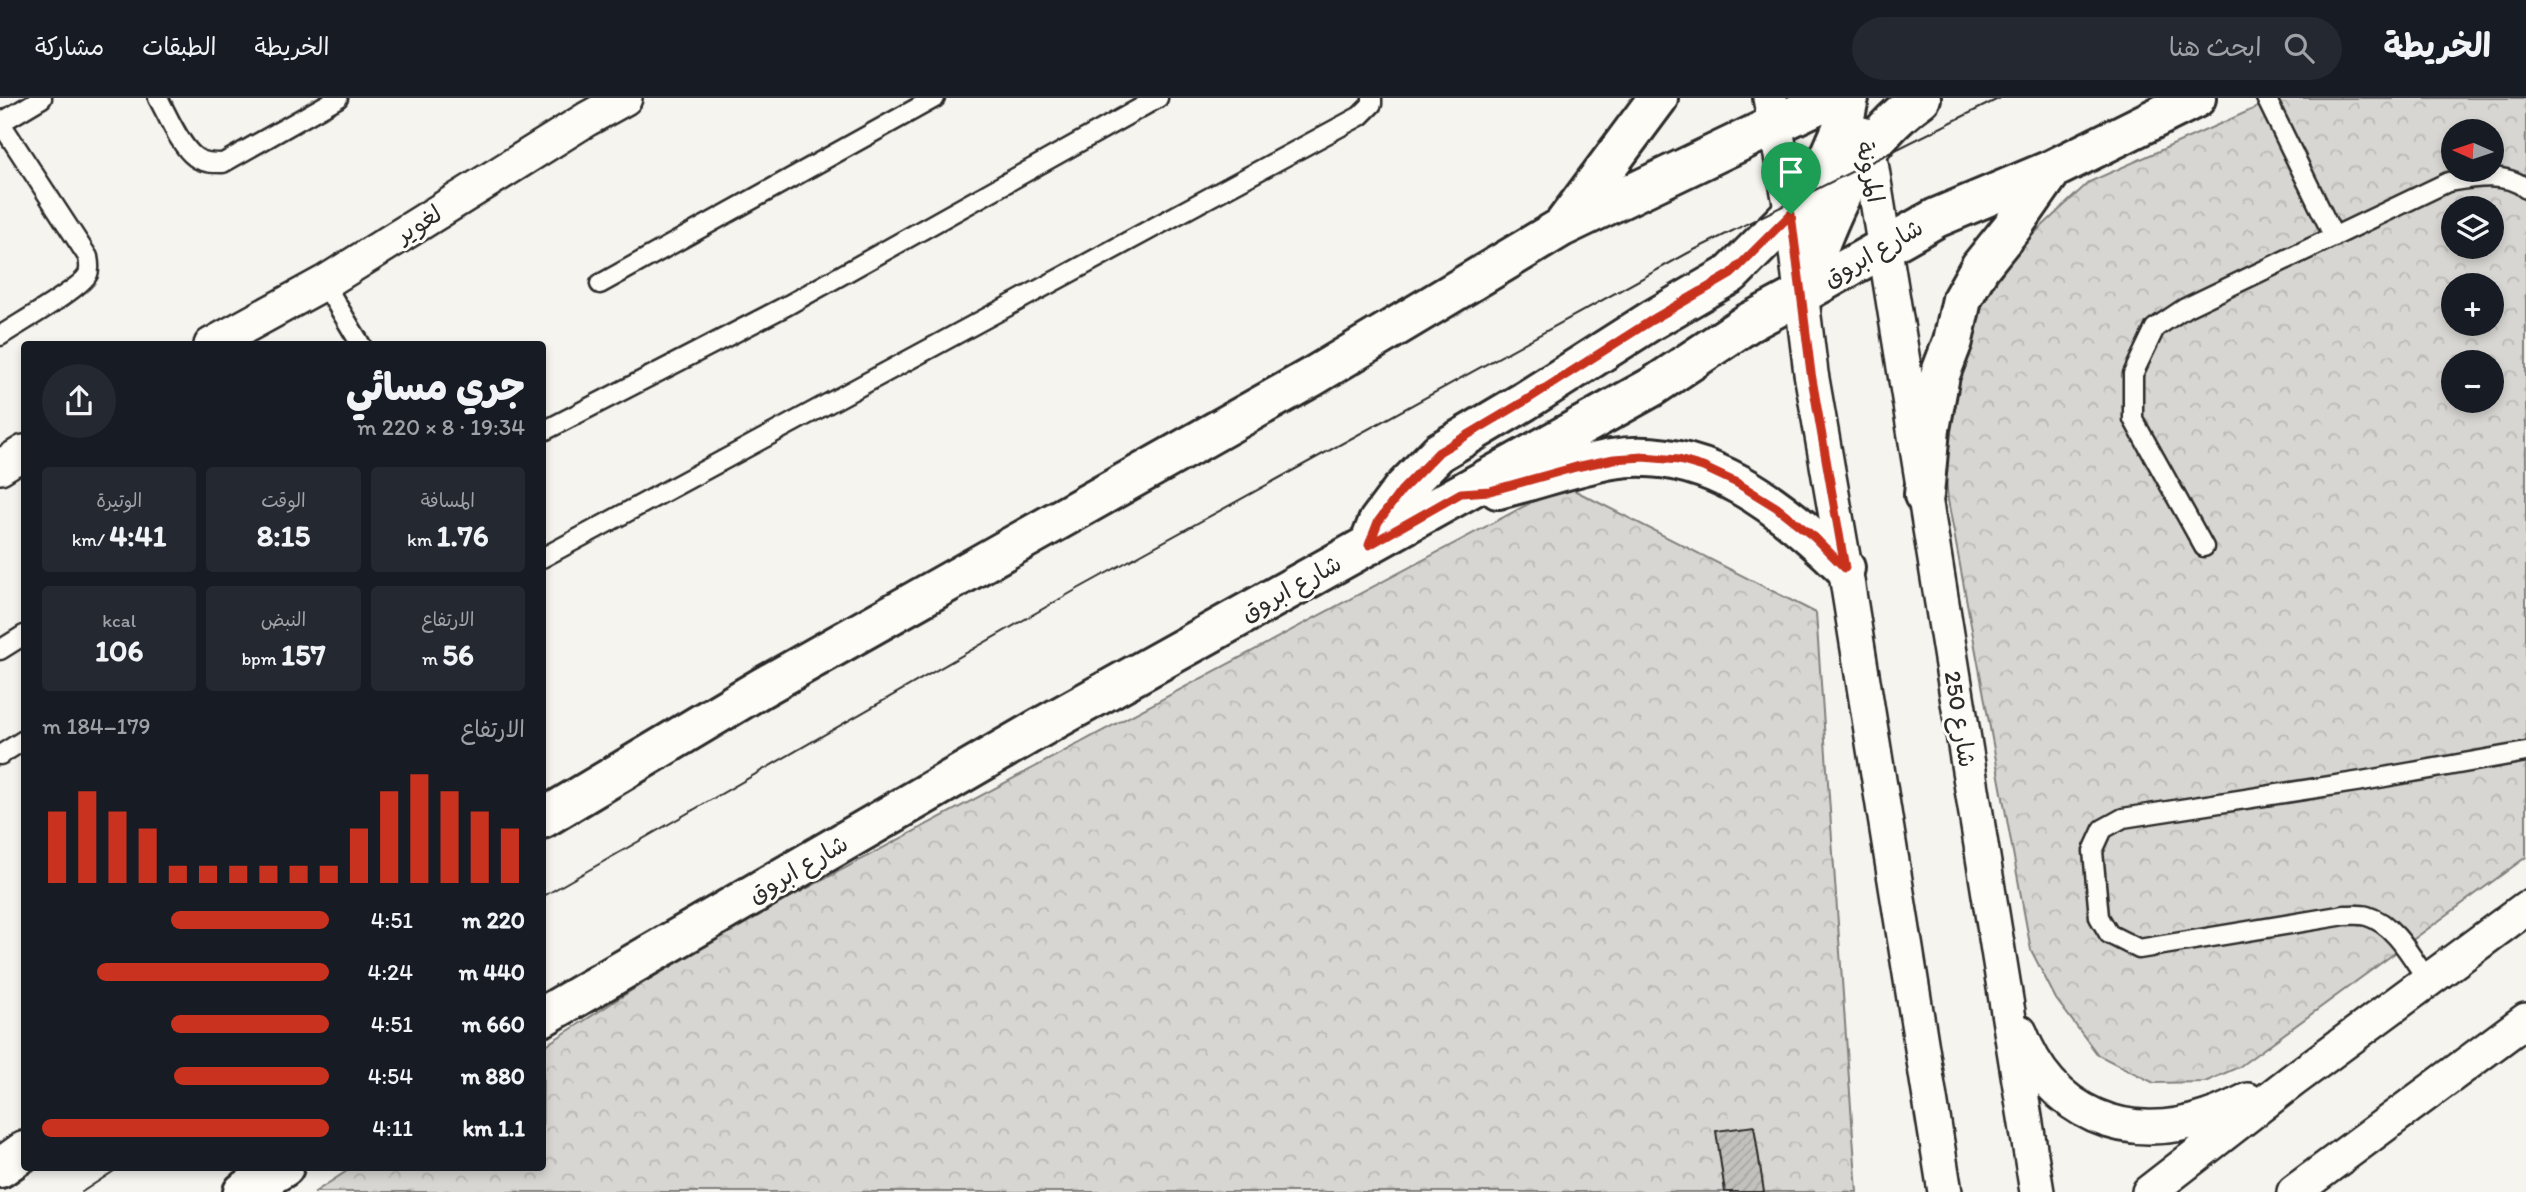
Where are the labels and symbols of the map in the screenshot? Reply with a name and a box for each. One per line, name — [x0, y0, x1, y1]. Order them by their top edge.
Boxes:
north arrow — [2441, 119, 2504, 182]
street label: المرونة — [1850, 139, 1891, 205]
pin — [1761, 142, 1821, 214]
street label: لغوير — [389, 199, 447, 250]
street label: شارع ابروق — [1818, 212, 1929, 295]
street label: شارع ابروق — [1235, 548, 1348, 630]
street label: شارع 250 — [1936, 669, 1982, 770]
street label: شارع ابروق — [743, 828, 854, 911]

